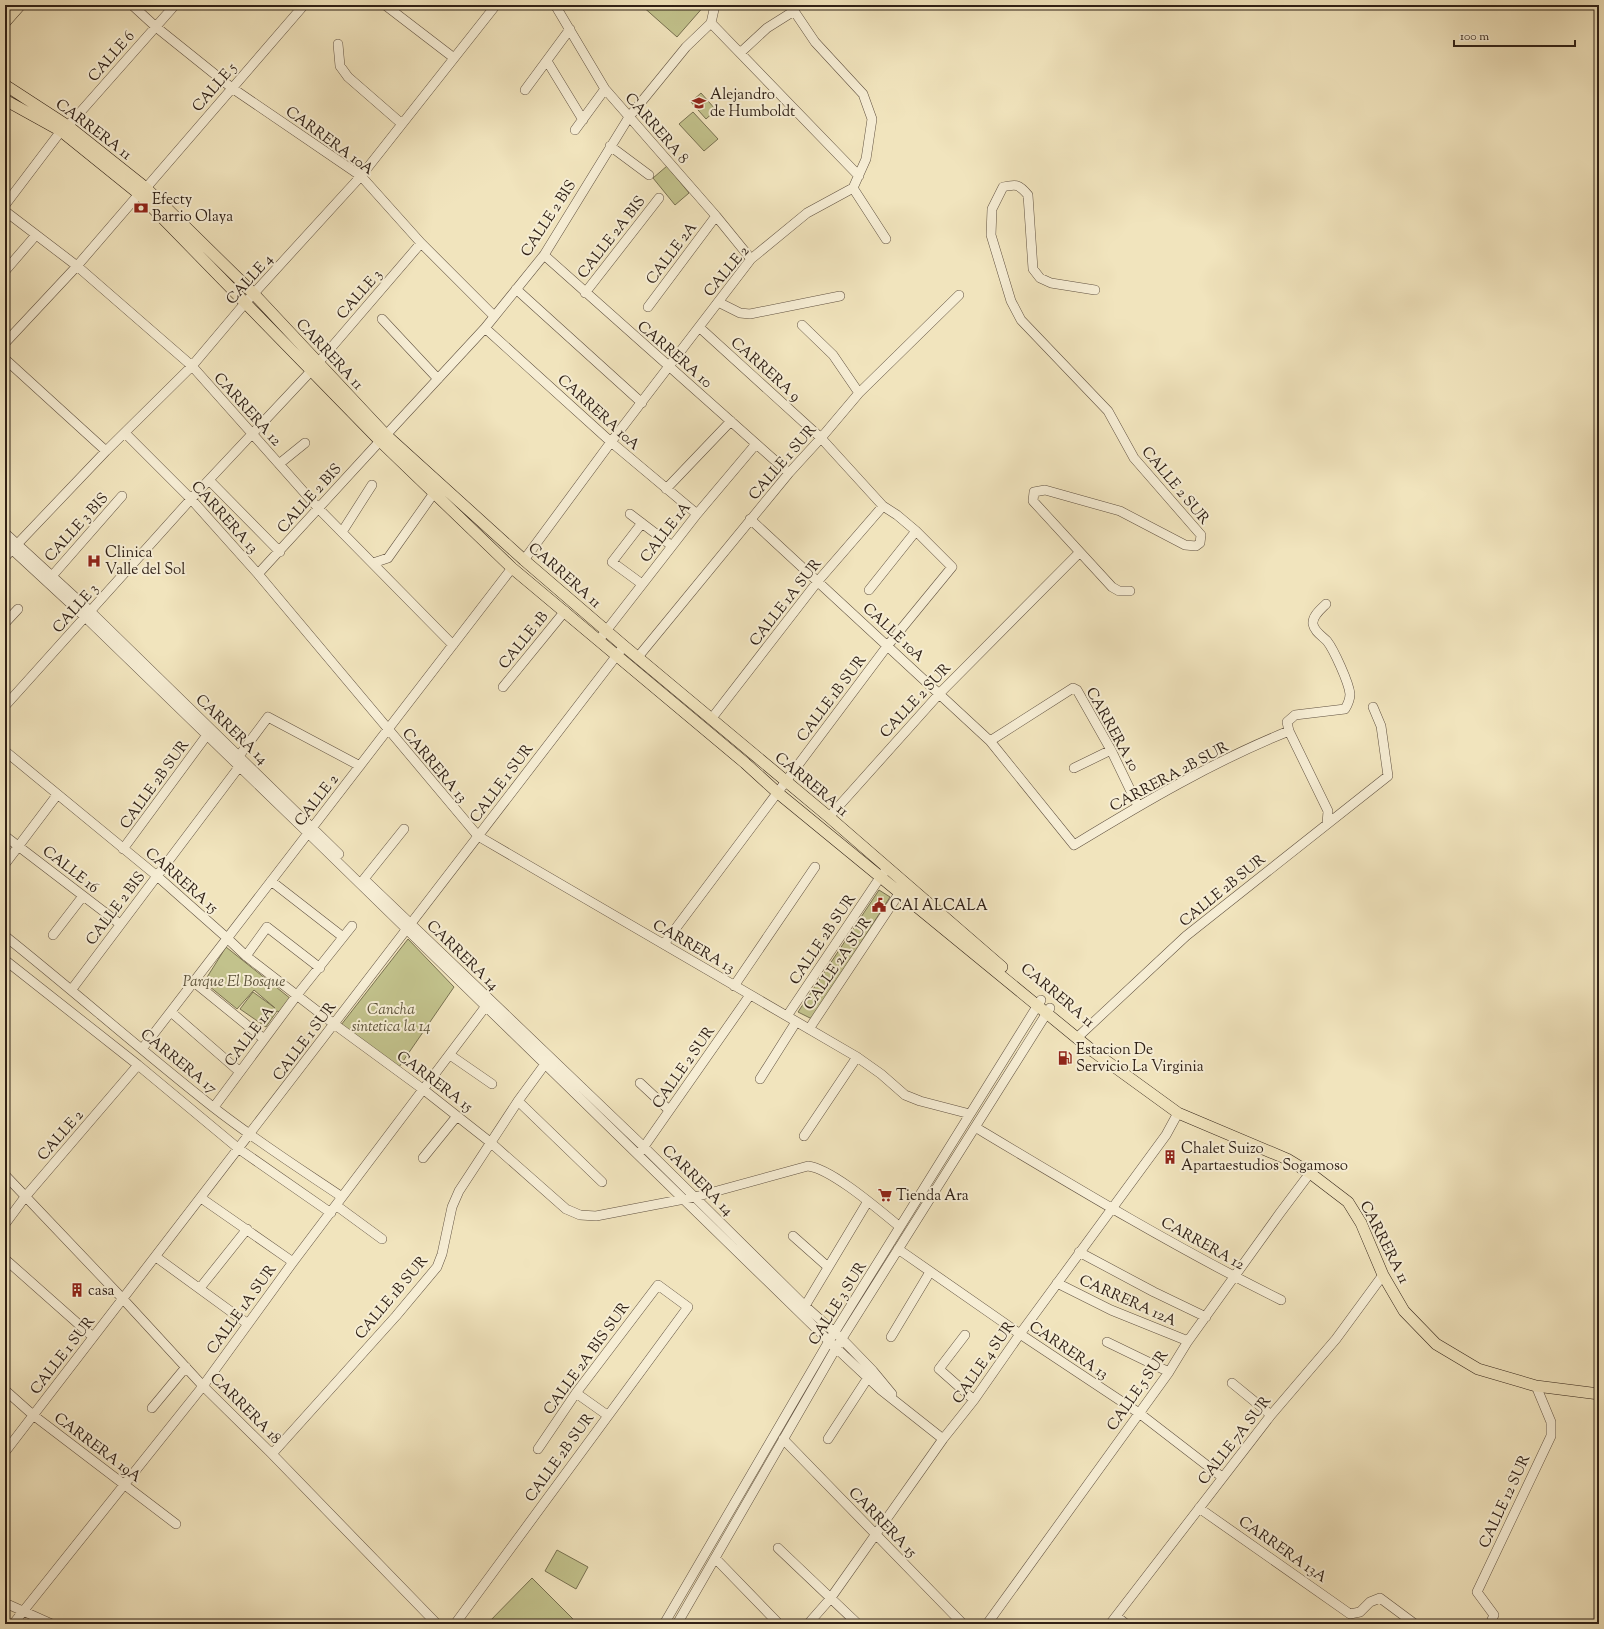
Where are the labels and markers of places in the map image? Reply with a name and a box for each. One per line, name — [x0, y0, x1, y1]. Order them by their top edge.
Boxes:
place label: Alejandro de Humboldt — [710, 85, 795, 123]
school or university icon: Alejandro de Humboldt — [691, 95, 707, 111]
place label: Efecty Barrio Olaya — [152, 190, 233, 228]
bank icon: Efecty Barrio Olaya — [133, 200, 149, 216]
place label: Clinica Valle del Sol — [105, 543, 185, 581]
hospital icon: Clinica Valle del Sol — [86, 553, 102, 569]
place label: CAI ALCALA — [890, 896, 988, 917]
public building icon: CAI ALCALA — [871, 897, 887, 913]
place label: Estacion De Servicio La Virginia — [1076, 1040, 1204, 1078]
fuel station icon: Estacion De Servicio La Virginia — [1057, 1050, 1073, 1066]
place label: Chalet Suizo Apartaestudios Sogamoso — [1181, 1139, 1348, 1177]
building icon: Chalet Suizo Apartaestudios Sogamoso — [1162, 1149, 1178, 1165]
place label: Tienda Ara — [896, 1186, 969, 1207]
supermarket icon: Tienda Ara — [877, 1187, 893, 1203]
place label: casa — [88, 1281, 115, 1302]
building icon: casa — [69, 1282, 85, 1298]

